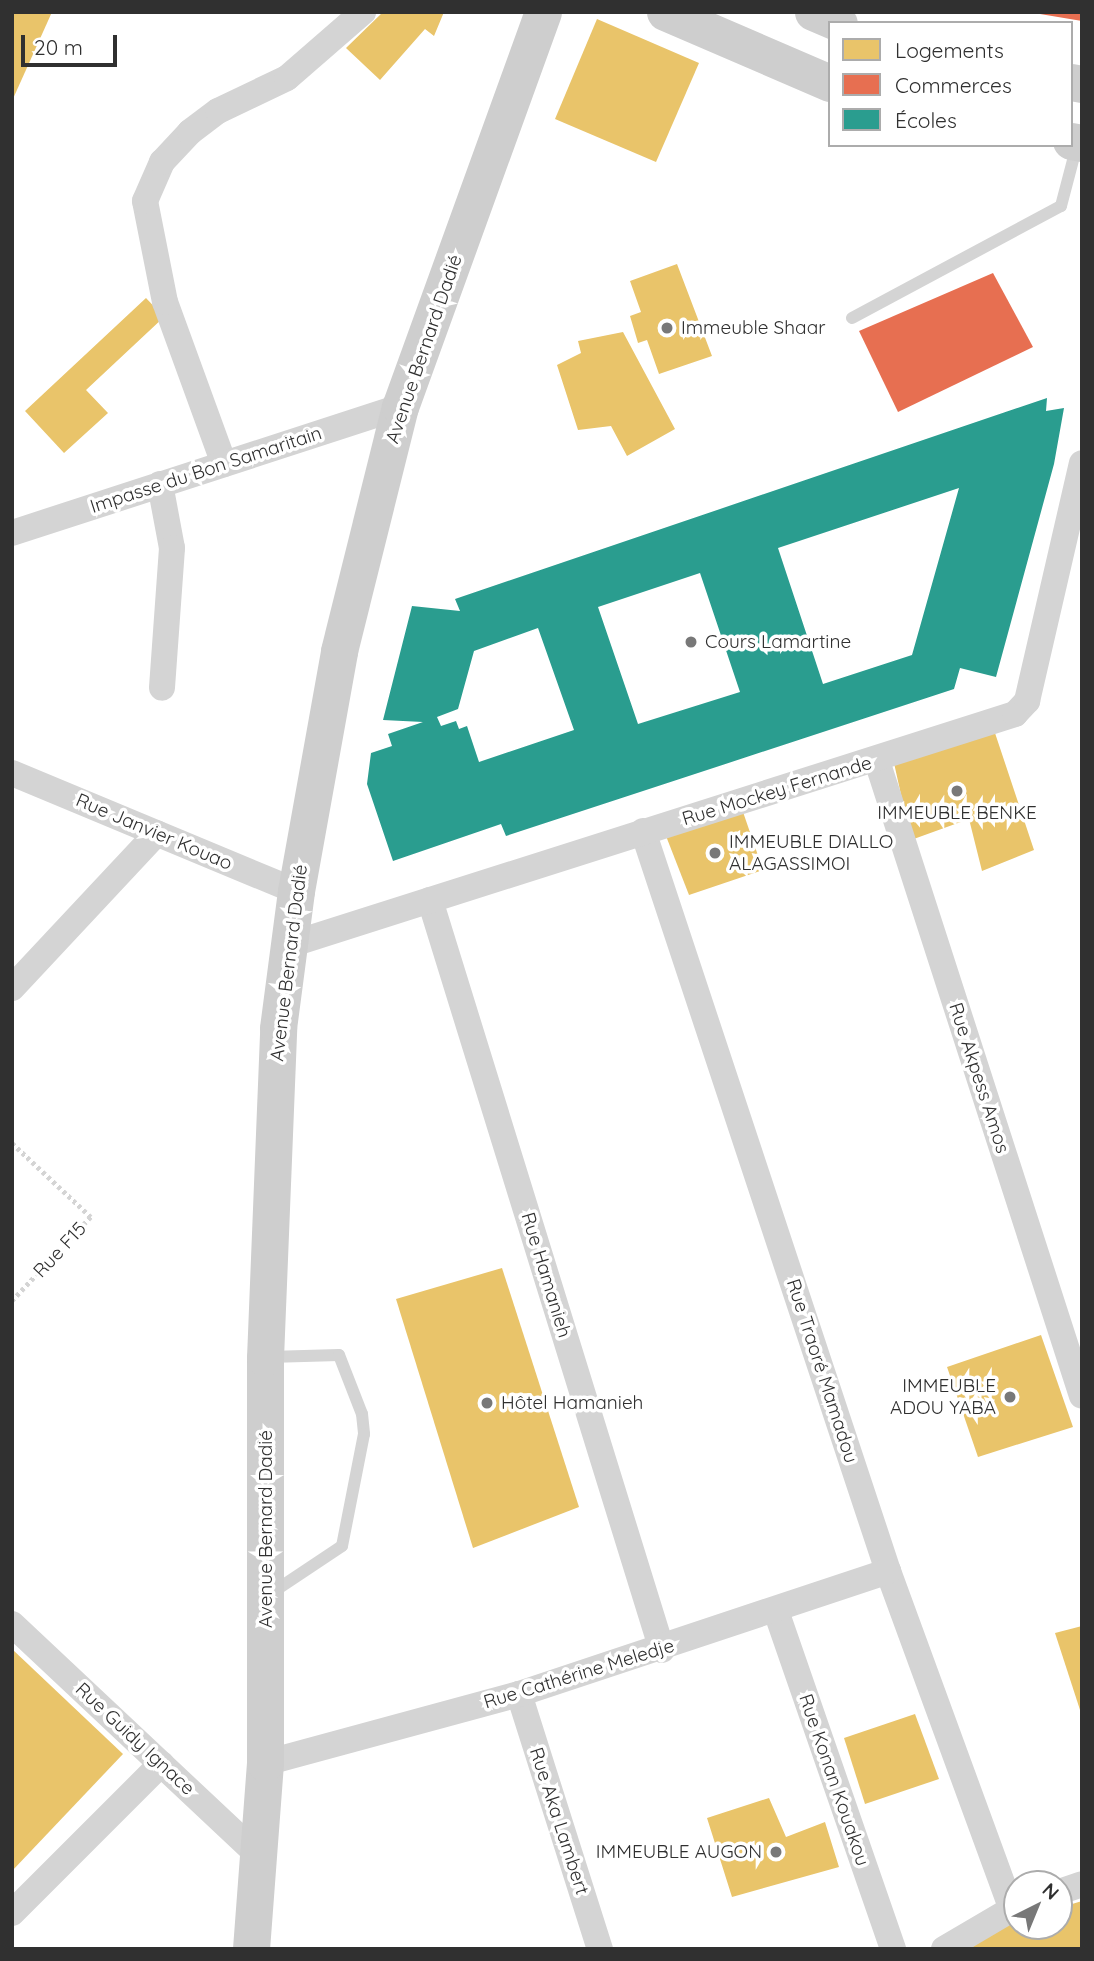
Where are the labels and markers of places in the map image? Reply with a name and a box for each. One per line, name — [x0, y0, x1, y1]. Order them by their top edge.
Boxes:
place label: Immeuble Shaar — [681, 317, 826, 339]
marker: Immeuble Shaar — [659, 320, 675, 336]
place label: Cours Lamartine — [705, 631, 851, 653]
marker: Cours Lamartine — [683, 634, 699, 650]
marker: IMMEUBLE BENKE — [949, 783, 965, 799]
place label: IMMEUBLE BENKE — [877, 802, 1037, 824]
place label: IMMEUBLE DIALLO ALAGASSIMOI — [729, 831, 893, 875]
marker: IMMEUBLE DIALLO ALAGASSIMOI — [707, 845, 723, 861]
place label: IMMEUBLE ADOU YABA — [890, 1375, 996, 1419]
marker: IMMEUBLE ADOU YABA — [1002, 1389, 1018, 1405]
place label: Hôtel Hamanieh — [501, 1392, 643, 1414]
marker: Hôtel Hamanieh — [479, 1395, 495, 1411]
place label: IMMEUBLE AUGON — [596, 1841, 762, 1863]
marker: IMMEUBLE AUGON — [768, 1844, 784, 1860]

